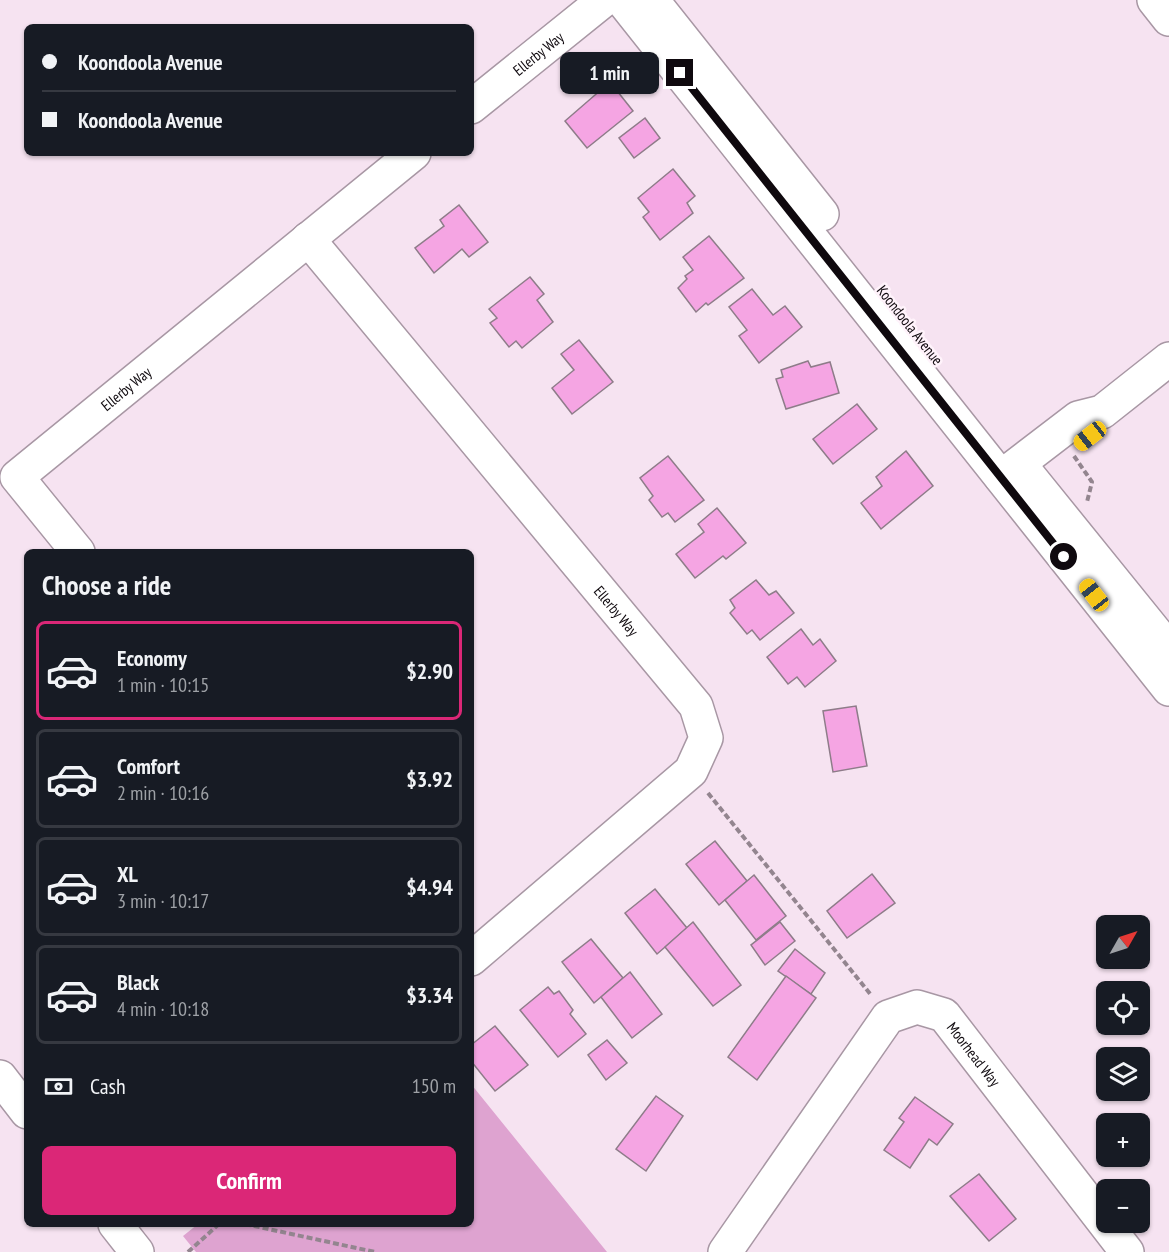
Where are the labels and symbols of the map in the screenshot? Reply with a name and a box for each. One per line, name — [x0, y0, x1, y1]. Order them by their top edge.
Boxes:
street label: Ellerby Way — [509, 27, 567, 79]
callout: 1 min — [560, 52, 659, 94]
route end — [666, 59, 693, 86]
street label: Koondoola Avenue — [873, 281, 947, 369]
street label: Ellerby Way — [97, 362, 155, 414]
car — [1070, 418, 1110, 454]
route start — [1050, 543, 1077, 570]
car — [1076, 575, 1112, 615]
street label: Ellerby Way — [590, 582, 643, 640]
north arrow — [1096, 915, 1150, 969]
street label: Moorhead Way — [943, 1018, 1005, 1090]

